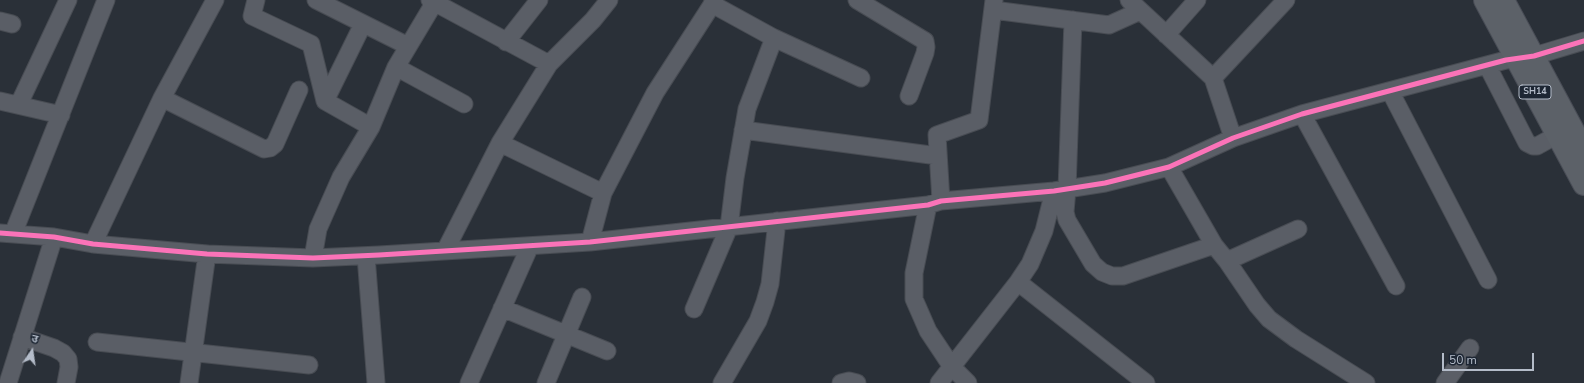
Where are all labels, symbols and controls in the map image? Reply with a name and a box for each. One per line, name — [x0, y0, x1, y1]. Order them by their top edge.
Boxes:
road number: SH14 — [1519, 85, 1551, 99]
north arrow — [12, 331, 52, 371]
text: उ — [30, 331, 40, 347]
scale bar — [1444, 345, 1536, 371]
text: 50 m — [1449, 352, 1477, 368]

